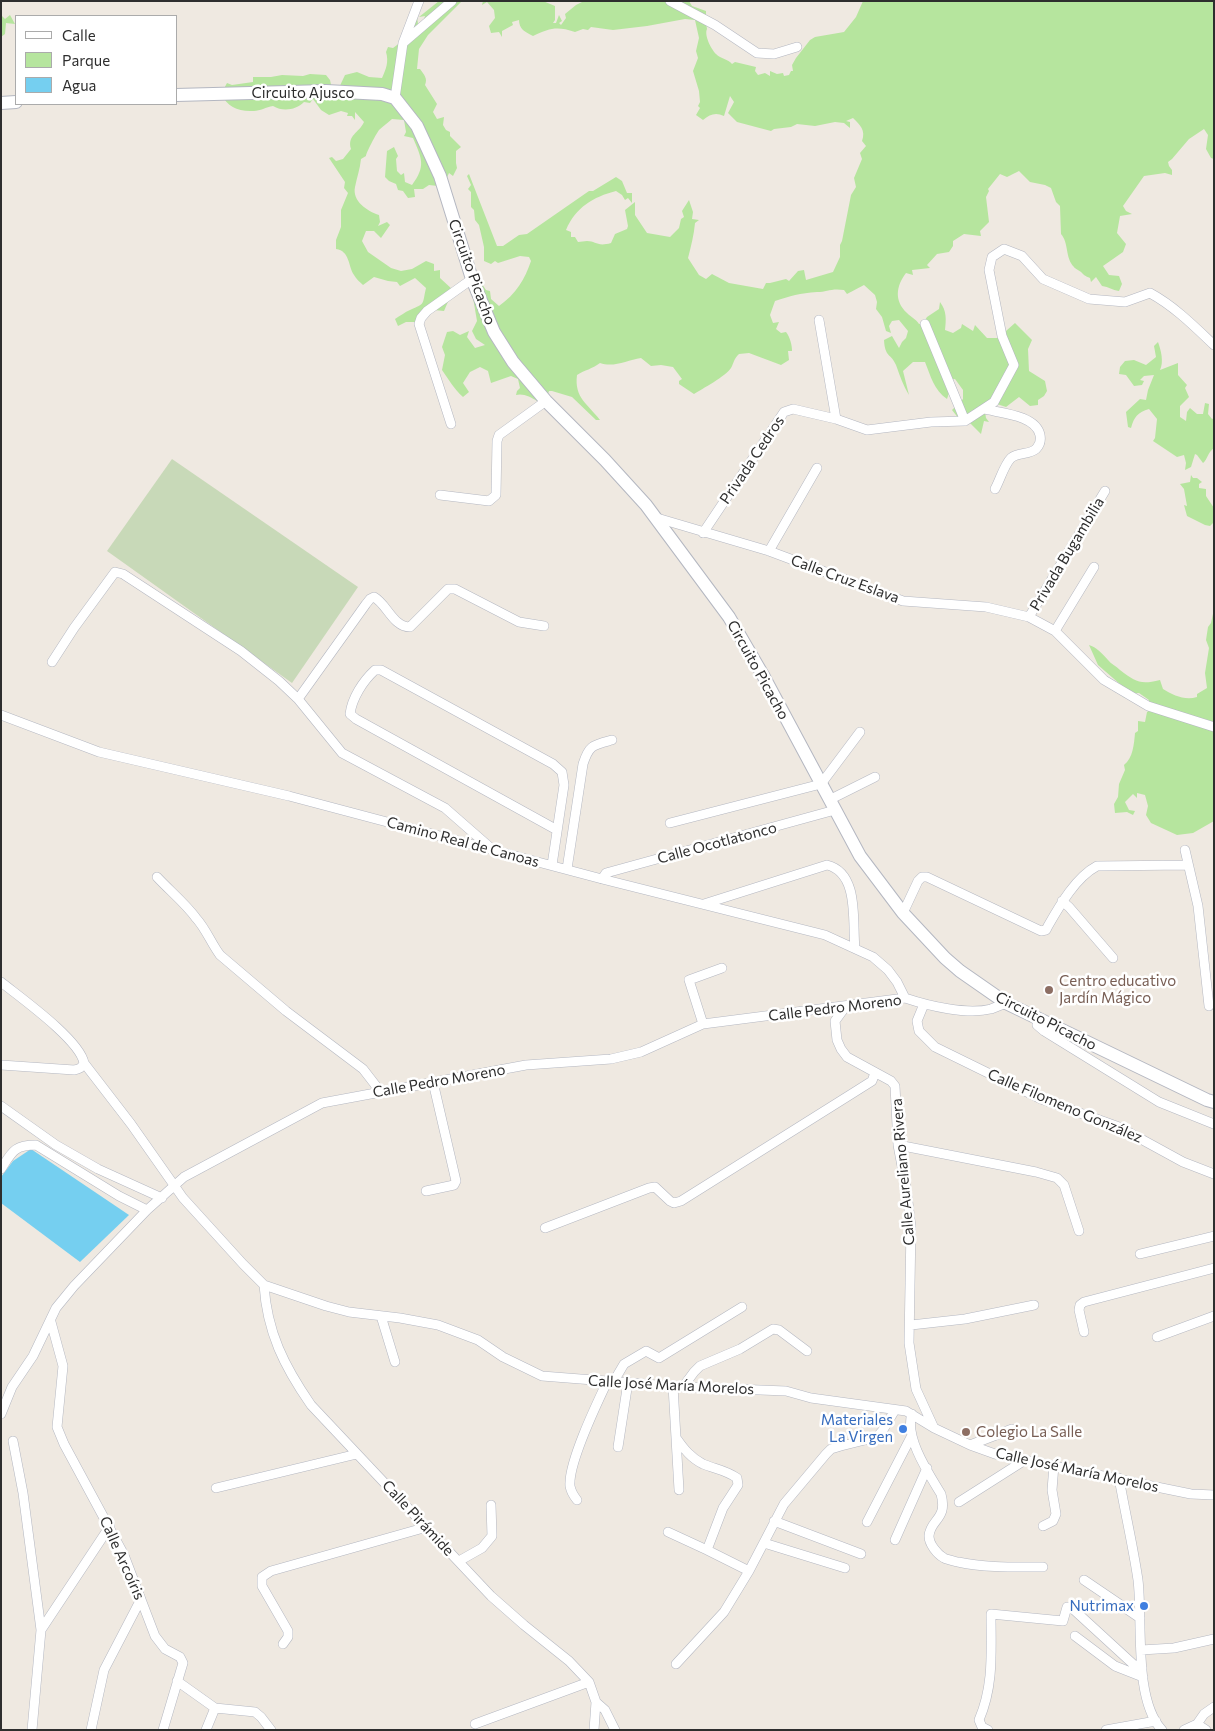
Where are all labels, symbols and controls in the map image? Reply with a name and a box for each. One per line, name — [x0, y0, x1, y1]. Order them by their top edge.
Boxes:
legend — [15, 15, 178, 105]
text: Calle — [62, 26, 96, 44]
text: Parque — [62, 51, 110, 69]
text: Agua — [62, 76, 96, 94]
street label: Circuito Ajusco — [251, 84, 355, 102]
street label: Circuito Picacho — [445, 217, 499, 327]
street label: Privada Cedros — [716, 413, 788, 507]
street label: Privada Bugambilia — [1026, 494, 1108, 614]
street label: Calle Cruz Eslava — [788, 551, 902, 607]
street label: Circuito Picacho — [723, 617, 793, 723]
street label: Camino Real de Canoas — [385, 813, 541, 871]
street label: Calle Ocotlatonco — [655, 818, 779, 868]
place label: Centro educativo Jardín Mágico — [1059, 972, 1176, 1007]
marker: Centro educativo Jardín Mágico — [1043, 984, 1055, 996]
street label: Circuito Picacho — [993, 988, 1099, 1054]
street label: Calle Pedro Moreno — [767, 991, 903, 1025]
street label: Calle Pedro Moreno — [371, 1060, 507, 1102]
street label: Calle Filomeno González — [985, 1065, 1145, 1147]
street label: Calle Aureliano Rivera — [888, 1098, 918, 1246]
street label: Calle José María Morelos — [587, 1372, 755, 1398]
place label: Materiales La Virgen — [821, 1411, 893, 1446]
marker: Materiales La Virgen — [897, 1423, 909, 1435]
place label: Colegio La Salle — [976, 1423, 1082, 1441]
marker: Colegio La Salle — [960, 1426, 972, 1438]
street label: Calle José María Morelos — [994, 1444, 1160, 1496]
street label: Calle Pirámide — [378, 1476, 458, 1560]
street label: Calle Arcoíris — [96, 1513, 148, 1603]
place label: Nutrimax — [1069, 1597, 1134, 1615]
marker: Nutrimax — [1138, 1600, 1150, 1612]

